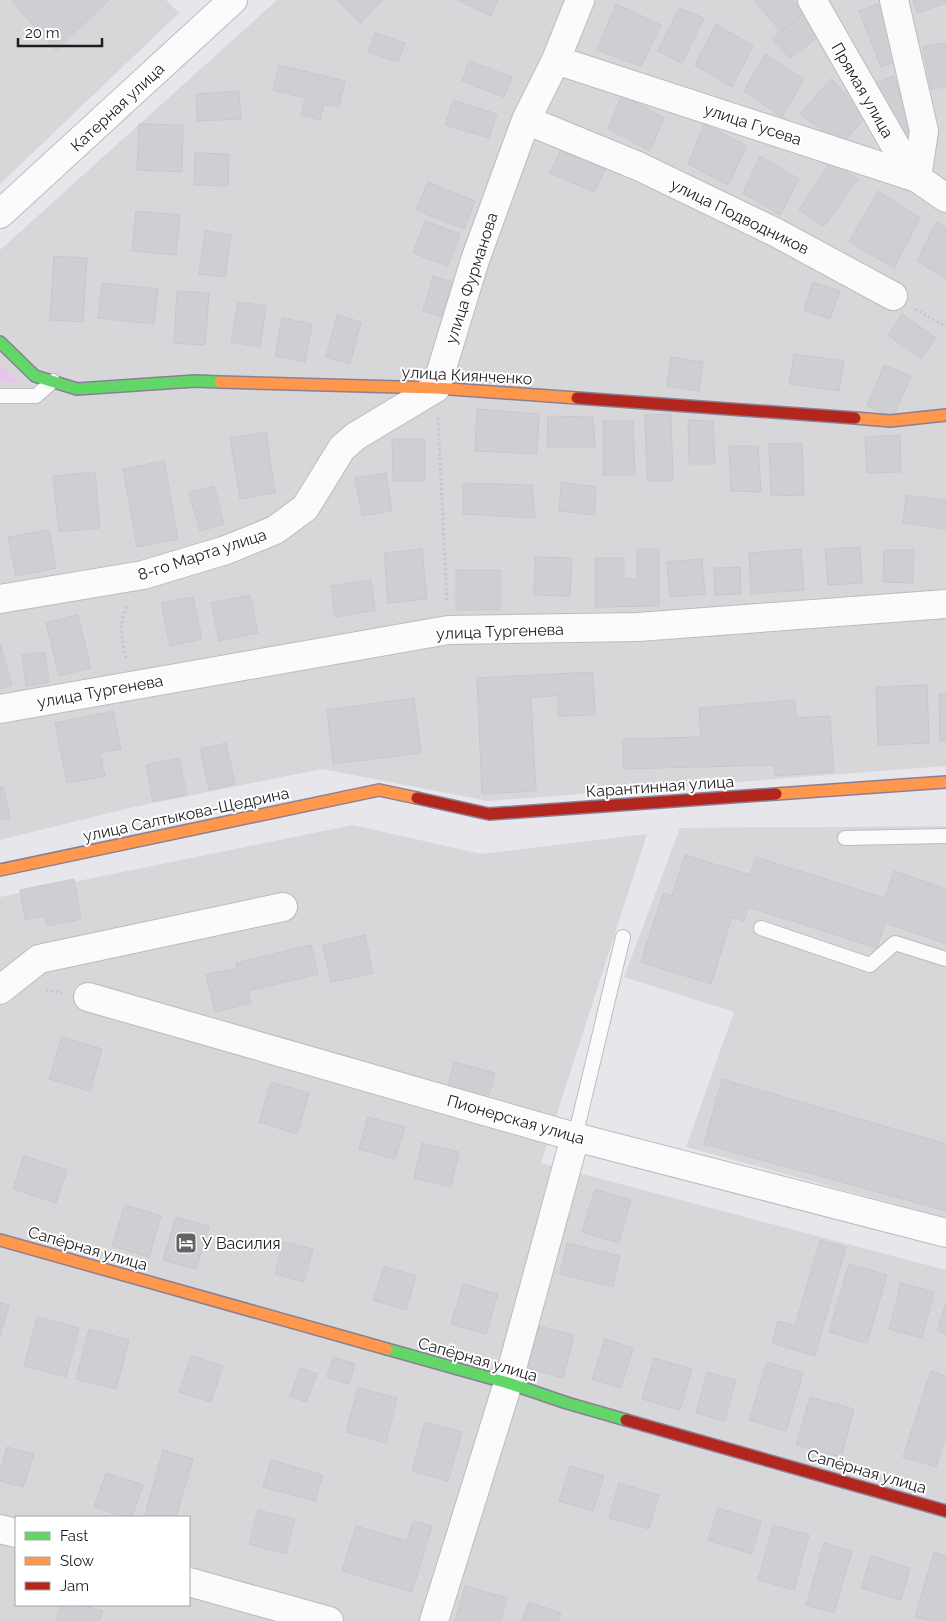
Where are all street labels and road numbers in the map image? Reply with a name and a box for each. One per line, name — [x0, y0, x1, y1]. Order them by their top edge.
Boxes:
street label: Прямая улица — [828, 39, 897, 141]
street label: Катерная улица — [67, 59, 168, 156]
street label: улица Гусева — [702, 100, 804, 149]
street label: улица Подводников — [667, 175, 812, 258]
street label: улица Фурманова — [441, 210, 502, 346]
street label: улица Киянченко — [401, 363, 533, 388]
street label: 8-го Марта улица — [135, 525, 269, 584]
street label: улица Тургенева — [436, 620, 564, 643]
street label: улица Тургенева — [36, 671, 165, 712]
street label: Карантинная улица — [585, 772, 735, 801]
street label: улица Салтыкова-Щедрина — [81, 783, 291, 846]
street label: Пионерская улица — [445, 1091, 587, 1148]
street label: Сапёрная улица — [26, 1222, 150, 1275]
street label: Сапёрная улица — [416, 1333, 540, 1386]
street label: Сапёрная улица — [805, 1445, 929, 1498]

